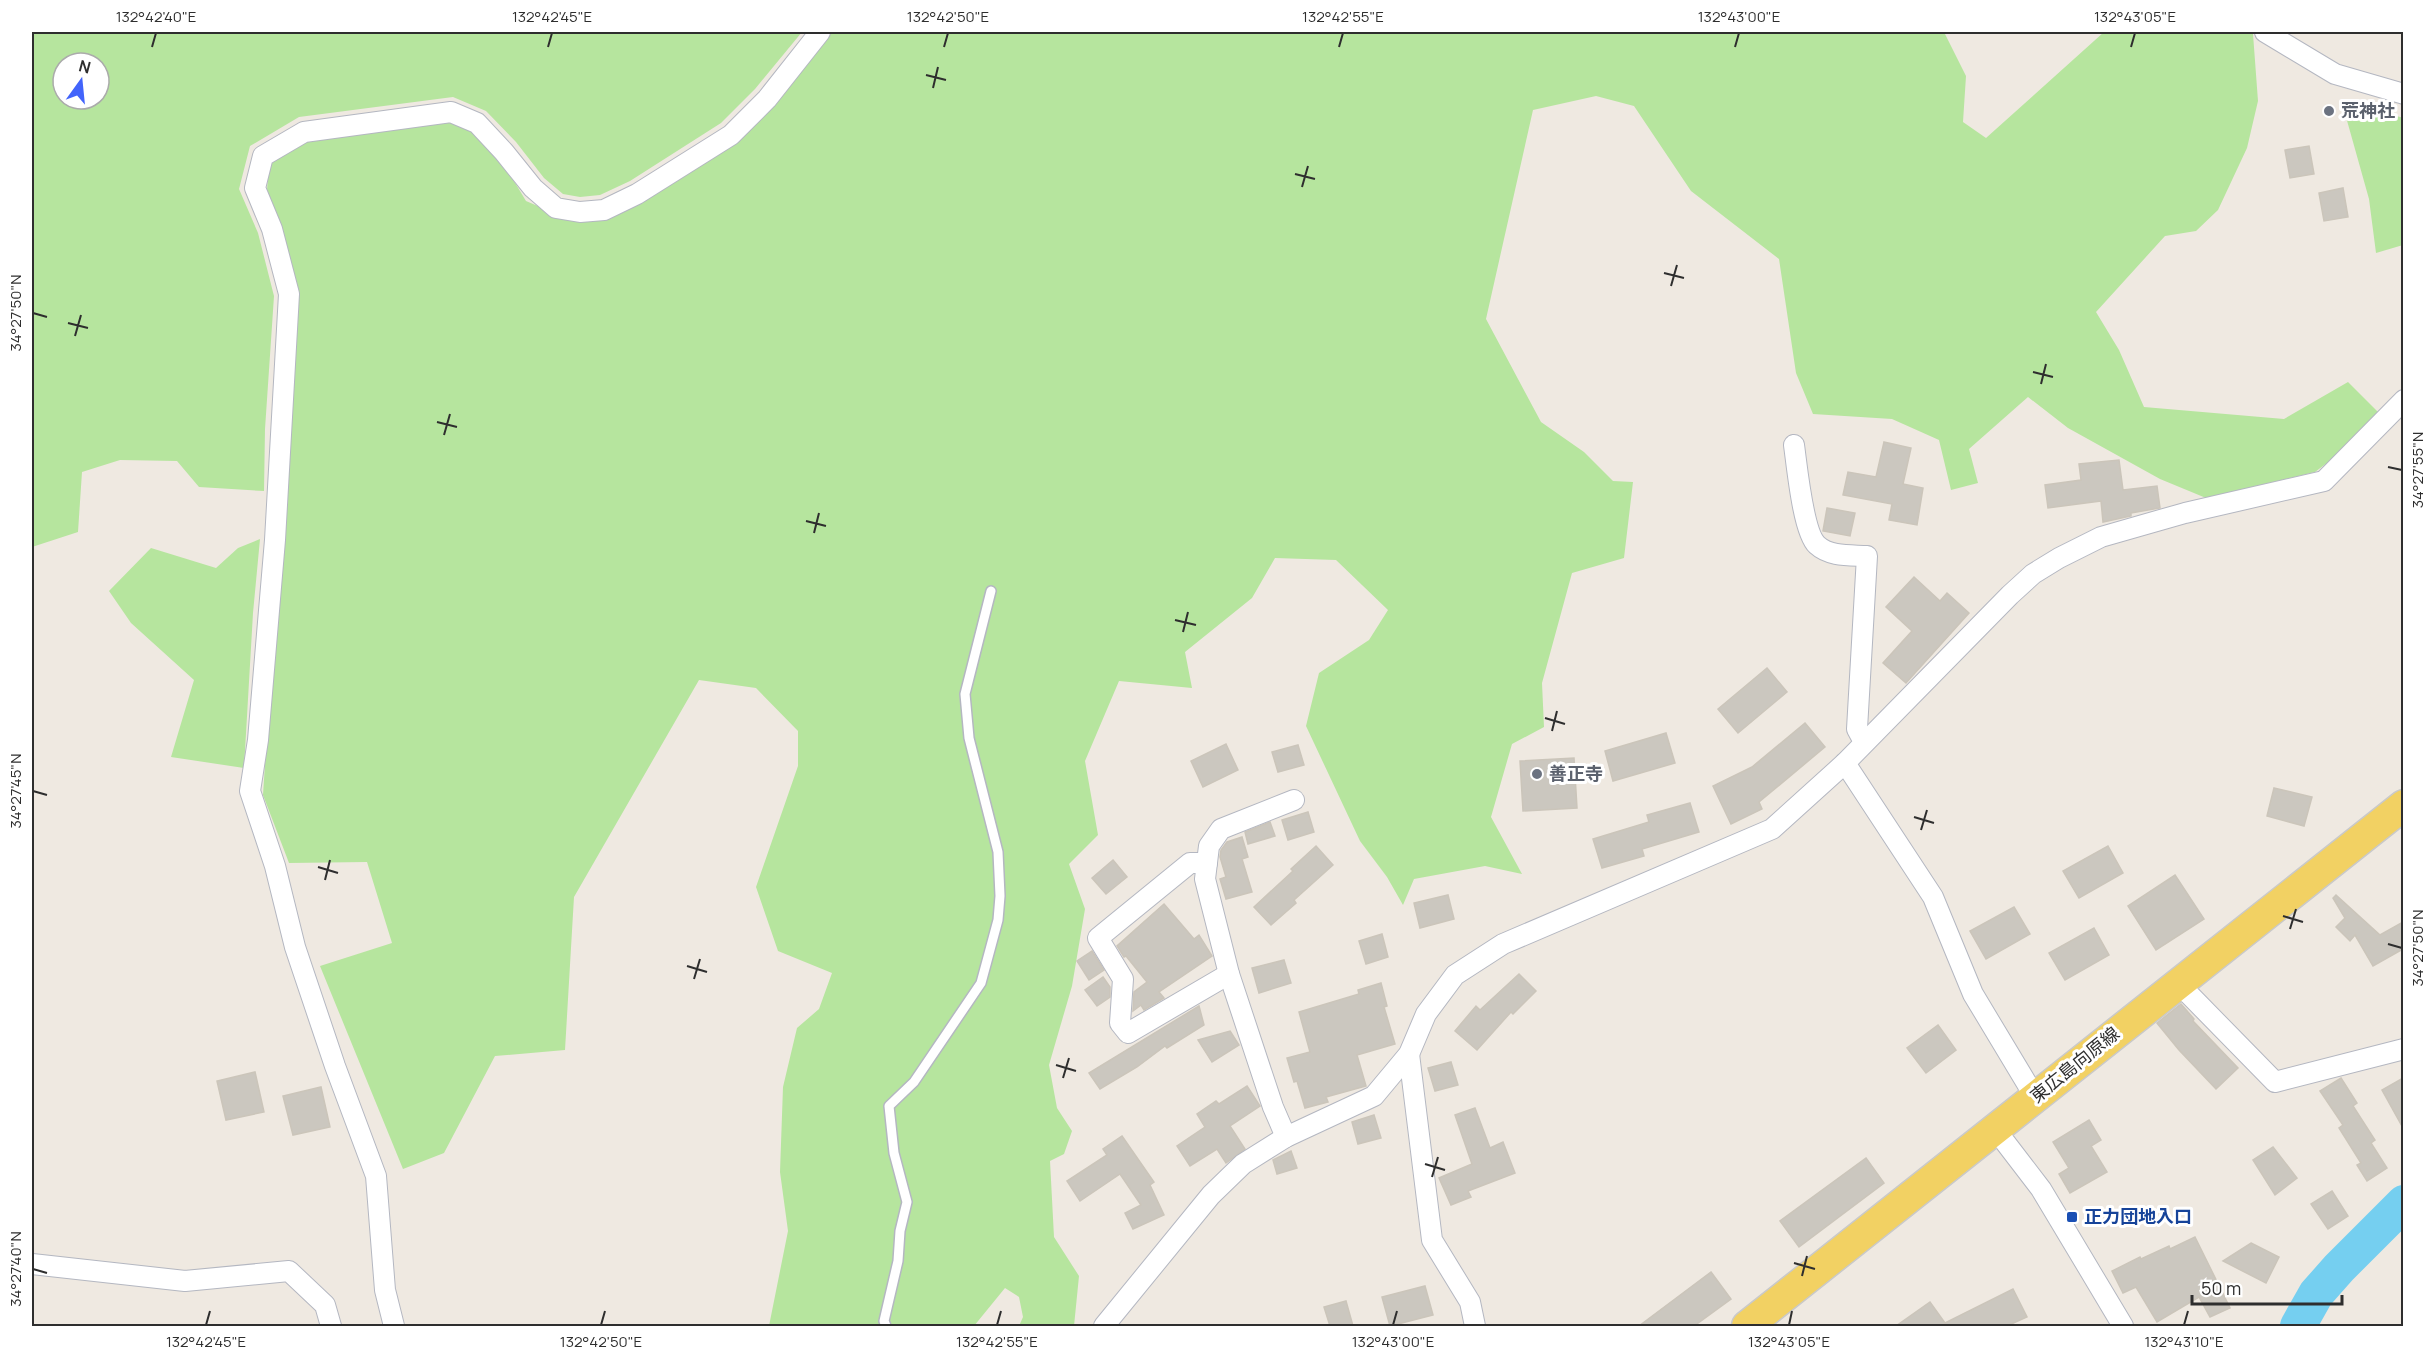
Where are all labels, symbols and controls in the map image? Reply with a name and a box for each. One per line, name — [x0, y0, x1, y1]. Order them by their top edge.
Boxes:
text: 132°42'40"E — [116, 6, 196, 27]
text: 132°42'45"E — [512, 6, 592, 27]
text: 132°42'50"E — [907, 6, 989, 27]
text: 132°42'55"E — [1302, 6, 1384, 27]
text: 132°43'00"E — [1698, 6, 1780, 27]
text: 132°43'05"E — [2094, 6, 2176, 27]
north arrow — [51, 51, 111, 111]
text: N — [76, 54, 93, 79]
place label: 荒神社 — [2341, 98, 2395, 122]
marker: 荒神社 — [2322, 104, 2336, 118]
text: 34°27'50"N — [5, 274, 26, 352]
text: 34°27'55"N — [2407, 432, 2428, 508]
text: 34°27'45"N — [5, 753, 26, 829]
place label: 善正寺 — [1549, 761, 1603, 785]
marker: 善正寺 — [1530, 767, 1544, 781]
text: 34°27'50"N — [2407, 909, 2428, 987]
street label: 東広島向原線 — [2025, 1021, 2124, 1108]
place label: 正力団地入口 — [2084, 1204, 2192, 1228]
marker: 正力団地入口 — [2065, 1210, 2079, 1224]
text: 34°27'40"N — [5, 1231, 26, 1307]
scale bar — [2192, 1268, 2342, 1306]
text: 50 m — [2201, 1276, 2241, 1300]
text: 132°42'45"E — [166, 1331, 246, 1352]
text: 132°42'50"E — [560, 1331, 642, 1352]
text: 132°42'55"E — [956, 1331, 1038, 1352]
text: 132°43'00"E — [1352, 1331, 1434, 1352]
text: 132°43'05"E — [1748, 1331, 1830, 1352]
text: 132°43'10"E — [2144, 1331, 2224, 1352]

